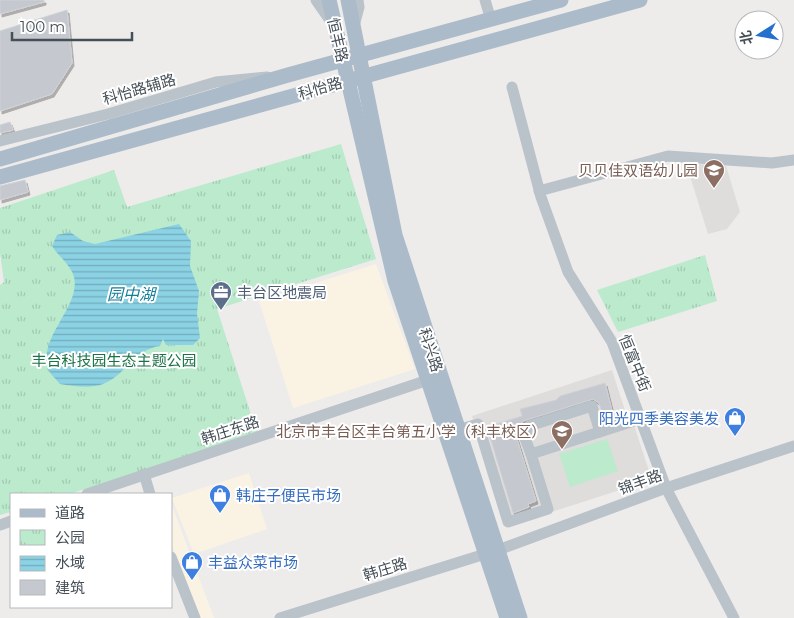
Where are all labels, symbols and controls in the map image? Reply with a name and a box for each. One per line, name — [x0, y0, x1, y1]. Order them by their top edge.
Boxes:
scale bar — [12, 10, 132, 42]
north arrow — [734, 10, 784, 60]
street label: 恒丰路 — [324, 16, 352, 64]
text: 100 m — [20, 17, 65, 36]
text: 北 — [736, 29, 756, 46]
street label: 科怡路辅路 — [100, 70, 178, 108]
street label: 科怡路 — [296, 73, 344, 103]
school or university icon: 贝贝佳双语幼儿园 — [702, 158, 726, 189]
place label: 贝贝佳双语幼儿园 — [578, 161, 698, 180]
office icon: 丰台区地震局 — [209, 280, 233, 311]
place label: 丰台区地震局 — [237, 283, 327, 302]
water label: 园中湖 — [107, 285, 158, 304]
street label: 科兴路 — [415, 326, 447, 374]
street label: 恒富中街 — [615, 332, 655, 394]
park label: 丰台科技园生态主题公园 — [31, 351, 197, 370]
shop icon: 阳光四季美容美发 — [723, 406, 747, 437]
place label: 阳光四季美容美发 — [599, 409, 719, 428]
street label: 韩庄东路 — [199, 412, 261, 448]
school or university icon: 北京市丰台区丰台第五小学（科丰校区） — [550, 419, 574, 450]
place label: 北京市丰台区丰台第五小学（科丰校区） — [276, 422, 546, 441]
street label: 锦丰路 — [616, 465, 664, 499]
shop icon: 韩庄子便民市场 — [208, 483, 232, 514]
place label: 韩庄子便民市场 — [236, 486, 341, 505]
legend — [10, 493, 172, 608]
text: 道路 — [55, 503, 85, 522]
text: 公园 — [55, 528, 85, 547]
shop icon: 丰益众菜市场 — [180, 550, 204, 581]
text: 水域 — [55, 553, 85, 572]
place label: 丰益众菜市场 — [208, 553, 298, 572]
street label: 韩庄路 — [361, 553, 409, 585]
text: 建筑 — [55, 578, 85, 597]

